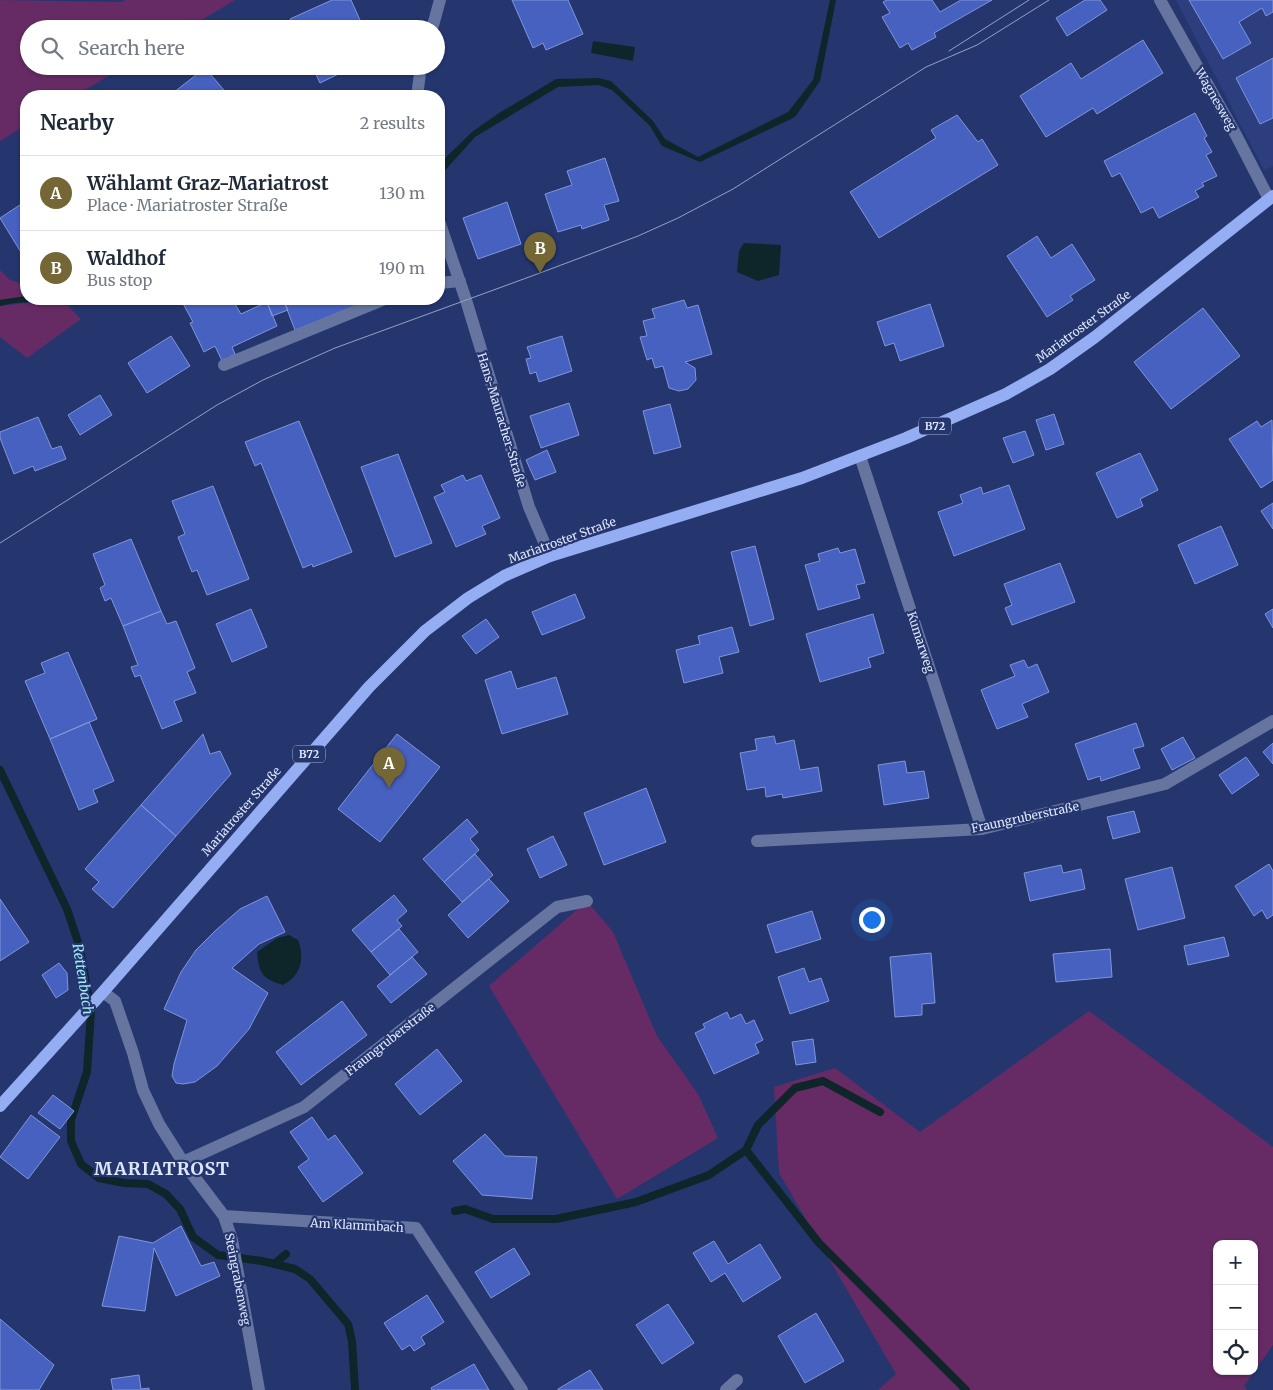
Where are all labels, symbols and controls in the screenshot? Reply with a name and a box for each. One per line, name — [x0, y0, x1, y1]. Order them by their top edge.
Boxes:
search box — [20, 20, 445, 75]
icon: search — [38, 34, 66, 62]
text: Search here — [78, 36, 185, 60]
street label: Wagnesweg — [1192, 64, 1240, 133]
text: Nearby — [40, 109, 114, 136]
text: 2 results — [360, 113, 425, 133]
text: Wählamt Graz-Mariatrost — [87, 171, 329, 195]
text: A — [50, 183, 62, 203]
text: 130 m — [379, 183, 425, 203]
text: Place · Mariatroster Straße — [87, 195, 288, 215]
pin: B — [524, 232, 556, 273]
text: Waldhof — [87, 246, 166, 270]
text: B — [50, 258, 62, 278]
text: 190 m — [379, 258, 425, 278]
text: Bus stop — [87, 270, 152, 290]
street label: Mariatroster Straße — [1033, 287, 1133, 365]
street label: Hans-Mauracher-Straße — [474, 351, 530, 489]
road number: B72 — [919, 418, 951, 434]
street label: Mariatroster Straße — [506, 514, 618, 566]
street label: Kumarweg — [904, 610, 938, 675]
road number: B72 — [293, 746, 325, 762]
pin: A — [373, 747, 405, 788]
street label: Mariatroster Straße — [198, 763, 284, 859]
street label: Fraungruberstraße — [970, 798, 1080, 836]
your location — [859, 907, 885, 933]
water label: Rettenbach — [68, 942, 98, 1016]
street label: Fraungruberstraße — [342, 999, 438, 1079]
district label: MARIATROST — [94, 1157, 230, 1180]
street label: Am Klammbach — [309, 1215, 404, 1235]
street label: Steingrabenweg — [222, 1232, 254, 1327]
map controls — [1213, 1240, 1258, 1375]
button: + — [1213, 1240, 1258, 1285]
button: − — [1213, 1285, 1258, 1330]
button: locate — [1213, 1330, 1258, 1375]

